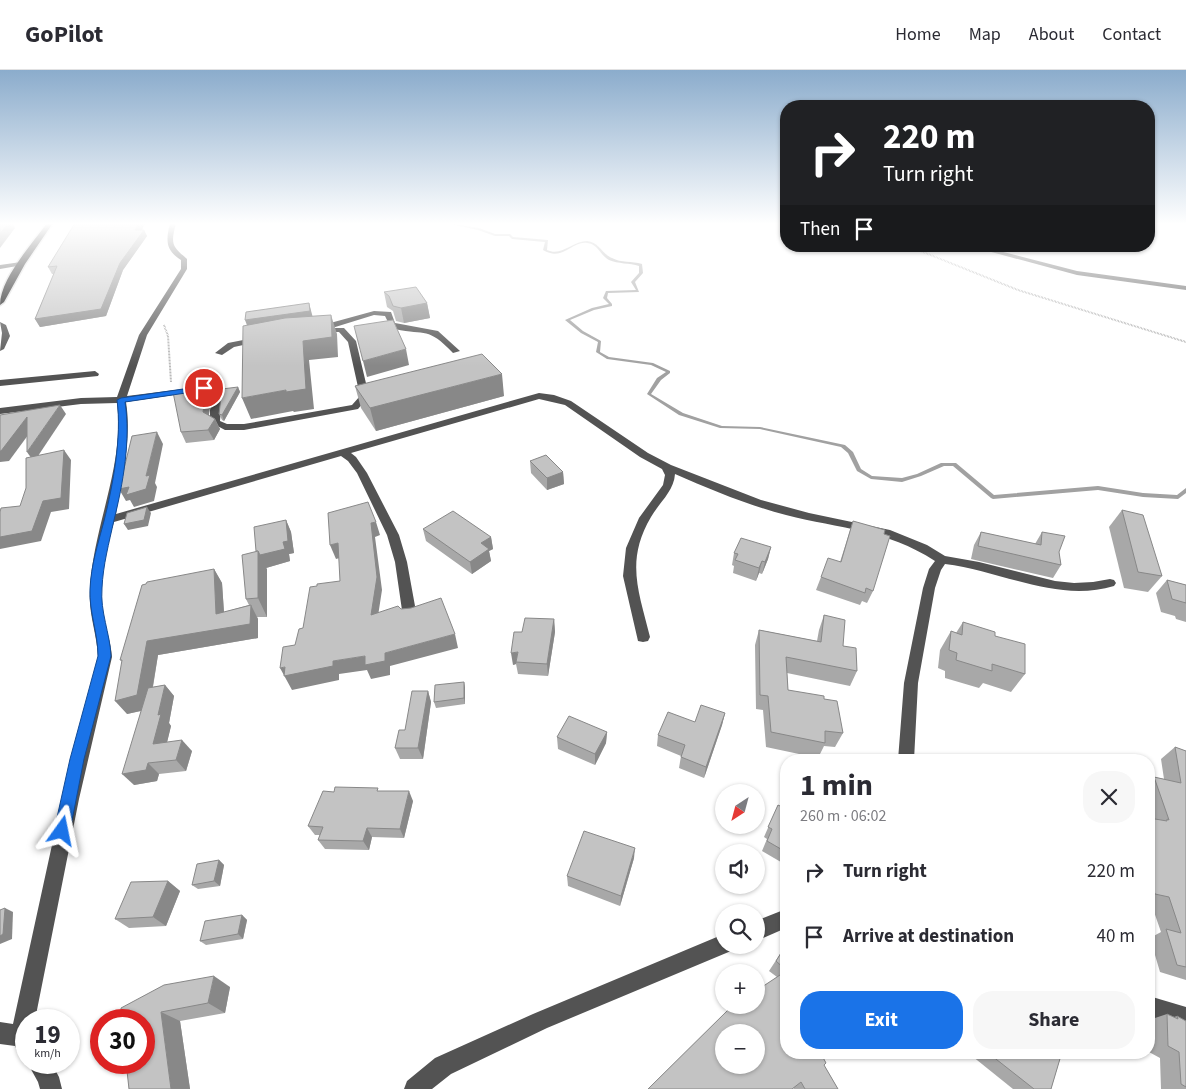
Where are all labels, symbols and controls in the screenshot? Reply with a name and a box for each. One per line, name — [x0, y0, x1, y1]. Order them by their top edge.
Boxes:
text: GoPilot — [25, 17, 103, 52]
text: Home — [895, 22, 941, 47]
text: Map — [969, 22, 1001, 47]
text: About — [1029, 22, 1074, 47]
text: Contact — [1102, 22, 1161, 47]
text: 220 m — [883, 112, 975, 162]
icon: right — [800, 120, 865, 185]
text: Turn right — [883, 158, 973, 190]
icon: arrive — [850, 215, 878, 243]
text: Then — [800, 216, 840, 243]
pin — [183, 367, 225, 409]
icon: arrive — [190, 374, 218, 402]
text: 1 min — [800, 764, 873, 807]
button: close — [1083, 771, 1135, 823]
north arrow — [715, 784, 765, 834]
map controls — [715, 784, 765, 1074]
position arrow — [35, 804, 87, 856]
text: 260 m · 06:02 — [800, 805, 887, 827]
button: sound — [715, 844, 765, 894]
icon: right — [800, 858, 828, 886]
text: Turn right — [843, 858, 927, 885]
text: 220 m — [1087, 858, 1135, 885]
button: search — [715, 904, 765, 954]
icon: arrive — [800, 923, 828, 951]
text: Arrive at destination — [843, 923, 1014, 950]
text: 40 m — [1097, 923, 1135, 950]
button: + — [715, 964, 765, 1014]
button: Exit — [800, 991, 963, 1049]
button: Share — [973, 991, 1135, 1049]
speed limit sign: 30 — [90, 1009, 155, 1074]
text: 19 — [34, 1017, 61, 1053]
button: − — [715, 1024, 765, 1074]
text: km/h — [34, 1045, 61, 1062]

